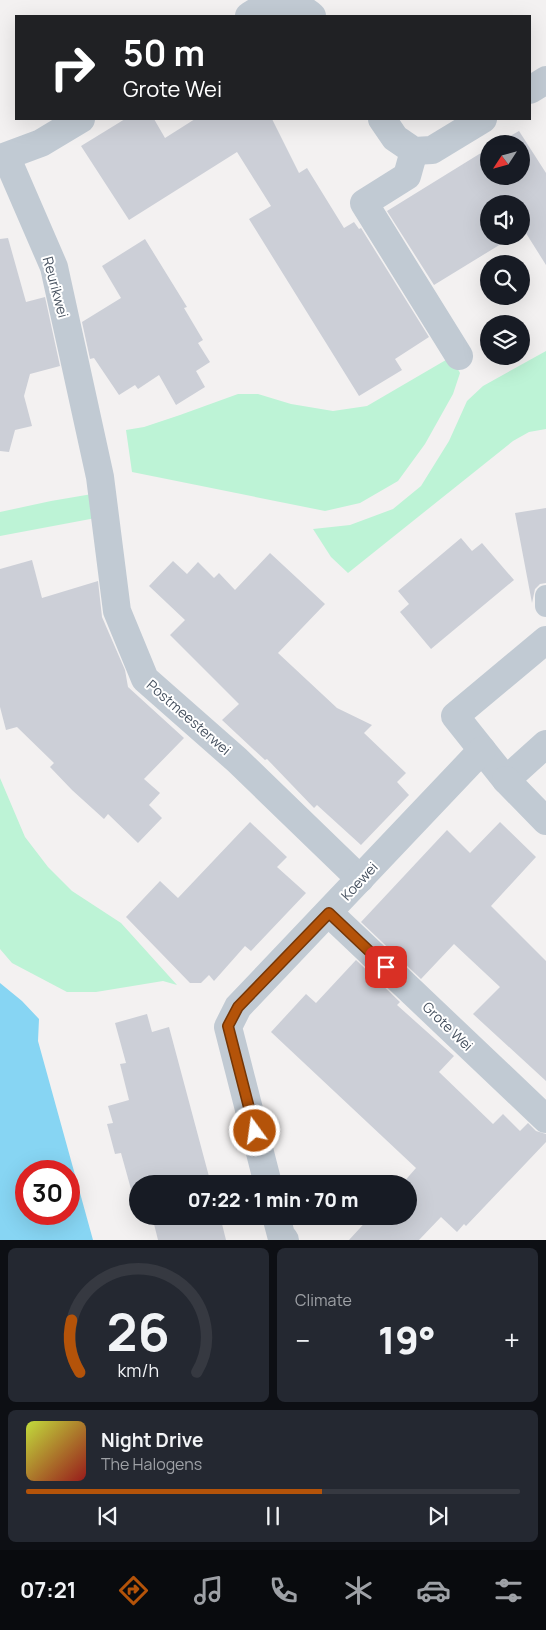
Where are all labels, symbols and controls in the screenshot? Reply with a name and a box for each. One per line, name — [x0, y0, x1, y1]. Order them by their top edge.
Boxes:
text: 50 m — [123, 29, 205, 77]
icon: right — [40, 35, 105, 100]
text: Grote Wei — [123, 74, 222, 104]
north arrow — [480, 135, 530, 185]
map controls — [480, 135, 530, 365]
button: sound — [480, 195, 530, 245]
street label: Reurikwei — [39, 254, 73, 320]
button: search — [480, 255, 530, 305]
button: layers — [480, 315, 530, 365]
street label: Postmeesterwei — [143, 675, 235, 759]
street label: Koewei — [336, 858, 382, 904]
pin — [365, 946, 407, 988]
icon: arrive — [372, 953, 400, 981]
street label: Grote Wei — [419, 997, 477, 1055]
position arrow — [228, 1104, 280, 1156]
speed limit sign: 30 — [15, 1160, 80, 1225]
text: 07:22 · 1 min · 70 m — [188, 1187, 358, 1213]
text: Climate — [295, 1289, 352, 1311]
text: 26 — [107, 1296, 170, 1367]
text: 19° — [378, 1313, 436, 1365]
text: − — [295, 1321, 310, 1359]
text: + — [504, 1321, 520, 1359]
text: km/h — [118, 1358, 159, 1382]
text: Night Drive — [101, 1427, 203, 1453]
text: The Halogens — [101, 1453, 202, 1475]
icon: previous — [94, 1502, 122, 1530]
icon: pause — [259, 1502, 287, 1530]
icon: next — [424, 1502, 452, 1530]
icon: directions — [116, 1573, 151, 1608]
icon: music — [191, 1573, 226, 1608]
icon: phone — [266, 1573, 301, 1608]
icon: climate — [341, 1573, 376, 1608]
icon: car — [416, 1573, 451, 1608]
icon: filters — [491, 1573, 526, 1608]
text: 07:21 — [20, 1575, 76, 1605]

